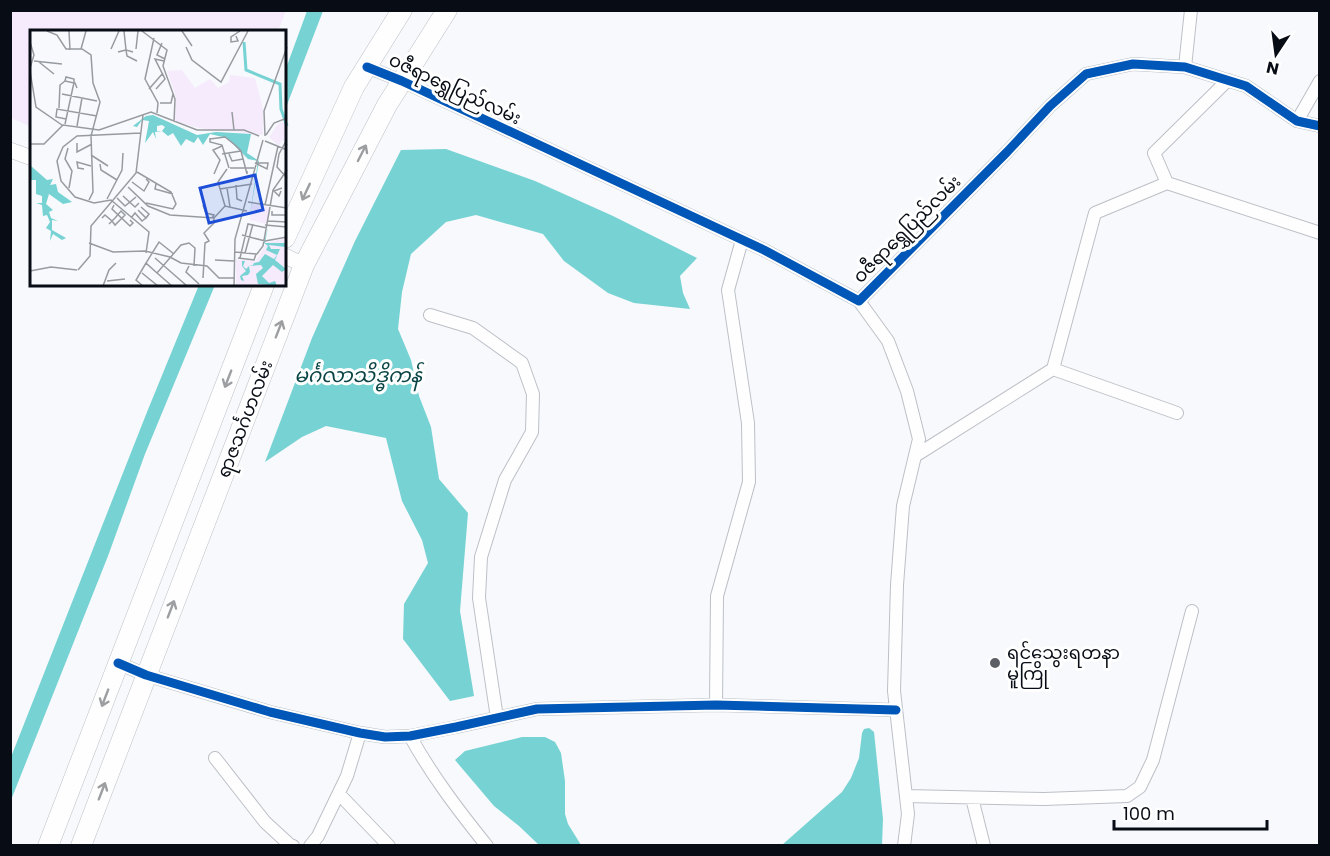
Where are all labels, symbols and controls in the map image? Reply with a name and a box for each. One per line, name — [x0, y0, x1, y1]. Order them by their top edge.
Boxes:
north arrow — [1246, 24, 1306, 84]
inset map — [30, 30, 286, 286]
street label: ဝဇီရာရွှေပြည်လမ်း — [384, 46, 526, 133]
text: N — [1264, 56, 1281, 81]
one-way arrow — [357, 144, 369, 162]
street label: ဝဇီရာရွှေပြည်လမ်း — [846, 168, 968, 290]
one-way arrow — [300, 182, 311, 200]
one-way arrow — [275, 320, 286, 339]
street label: ရာဇသင်္ဂဟလမ်း — [211, 356, 281, 482]
water label: မင်္ဂလာသိဒ္ဓိကန် — [294, 361, 425, 392]
one-way arrow — [222, 369, 233, 388]
one-way arrow — [167, 600, 178, 619]
place label: ရင်သွေးရတနာ မူကြို — [1007, 640, 1120, 689]
marker: ရင်သွေးရတနာ မူကြို — [988, 656, 1002, 670]
one-way arrow — [99, 688, 110, 707]
one-way arrow — [97, 782, 108, 801]
scale bar — [1114, 793, 1267, 831]
text: 100 m — [1123, 801, 1175, 826]

